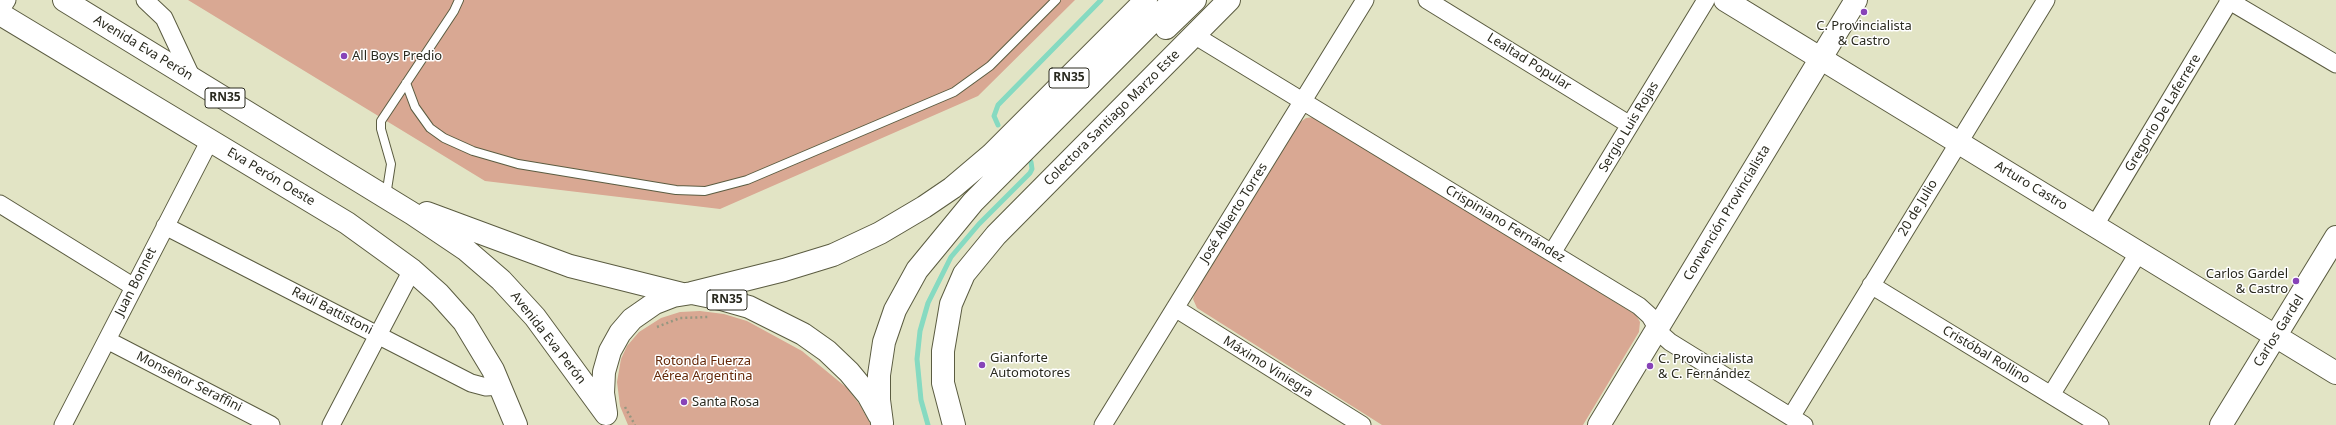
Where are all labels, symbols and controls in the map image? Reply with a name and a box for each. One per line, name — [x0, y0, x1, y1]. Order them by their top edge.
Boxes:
marker: C. Provincialista & Castro — [1859, 7, 1869, 17]
street label: Avenida Eva Perón — [91, 12, 195, 84]
place label: C. Provincialista & Castro — [1816, 18, 1912, 49]
street label: Lealtad Popular — [1484, 30, 1574, 94]
street label: Colectora Santiago Marzo Este — [1041, 47, 1183, 189]
place label: All Boys Predio — [352, 48, 442, 64]
marker: All Boys Predio — [339, 51, 349, 61]
street label: Gregorio De Laferrere — [2122, 52, 2204, 174]
road number: RN35 — [1049, 68, 1089, 88]
street label: Sergio Luis Rojas — [1596, 79, 1662, 175]
road number: RN35 — [205, 88, 245, 108]
street label: Convención Provincialista — [1680, 142, 1774, 284]
street label: Eva Perón Oeste — [224, 145, 318, 209]
street label: Arturo Castro — [1992, 158, 2070, 214]
street label: José Alberto Torres — [1197, 160, 1271, 266]
street label: 20 de Julio — [1895, 177, 1941, 239]
street label: Crispiniano Fernández — [1442, 182, 1568, 266]
street label: Juan Bonnet — [112, 245, 160, 319]
place label: Carlos Gardel & Castro — [2206, 266, 2288, 297]
marker: Carlos Gardel & Castro — [2291, 276, 2301, 286]
street label: Raúl Battistoni — [289, 284, 375, 338]
street label: Avenida Eva Perón — [507, 289, 589, 387]
road number: RN35 — [707, 290, 747, 310]
street label: Carlos Gardel — [2251, 292, 2307, 370]
street label: Cristóbal Rollino — [1939, 323, 2033, 387]
street label: Máximo Viniegra — [1220, 333, 1316, 401]
street label: Monseñor Seraffini — [134, 349, 244, 415]
place label: Gianforte Automotores — [990, 350, 1070, 381]
place label: C. Provincialista & C. Fernández — [1658, 351, 1753, 382]
park label: Rotonda Fuerza Aérea Argentina — [653, 353, 753, 384]
marker: Gianforte Automotores — [977, 360, 987, 370]
marker: C. Provincialista & C. Fernández — [1645, 361, 1655, 371]
place label: Santa Rosa — [692, 394, 759, 410]
marker: Santa Rosa — [679, 397, 689, 407]

